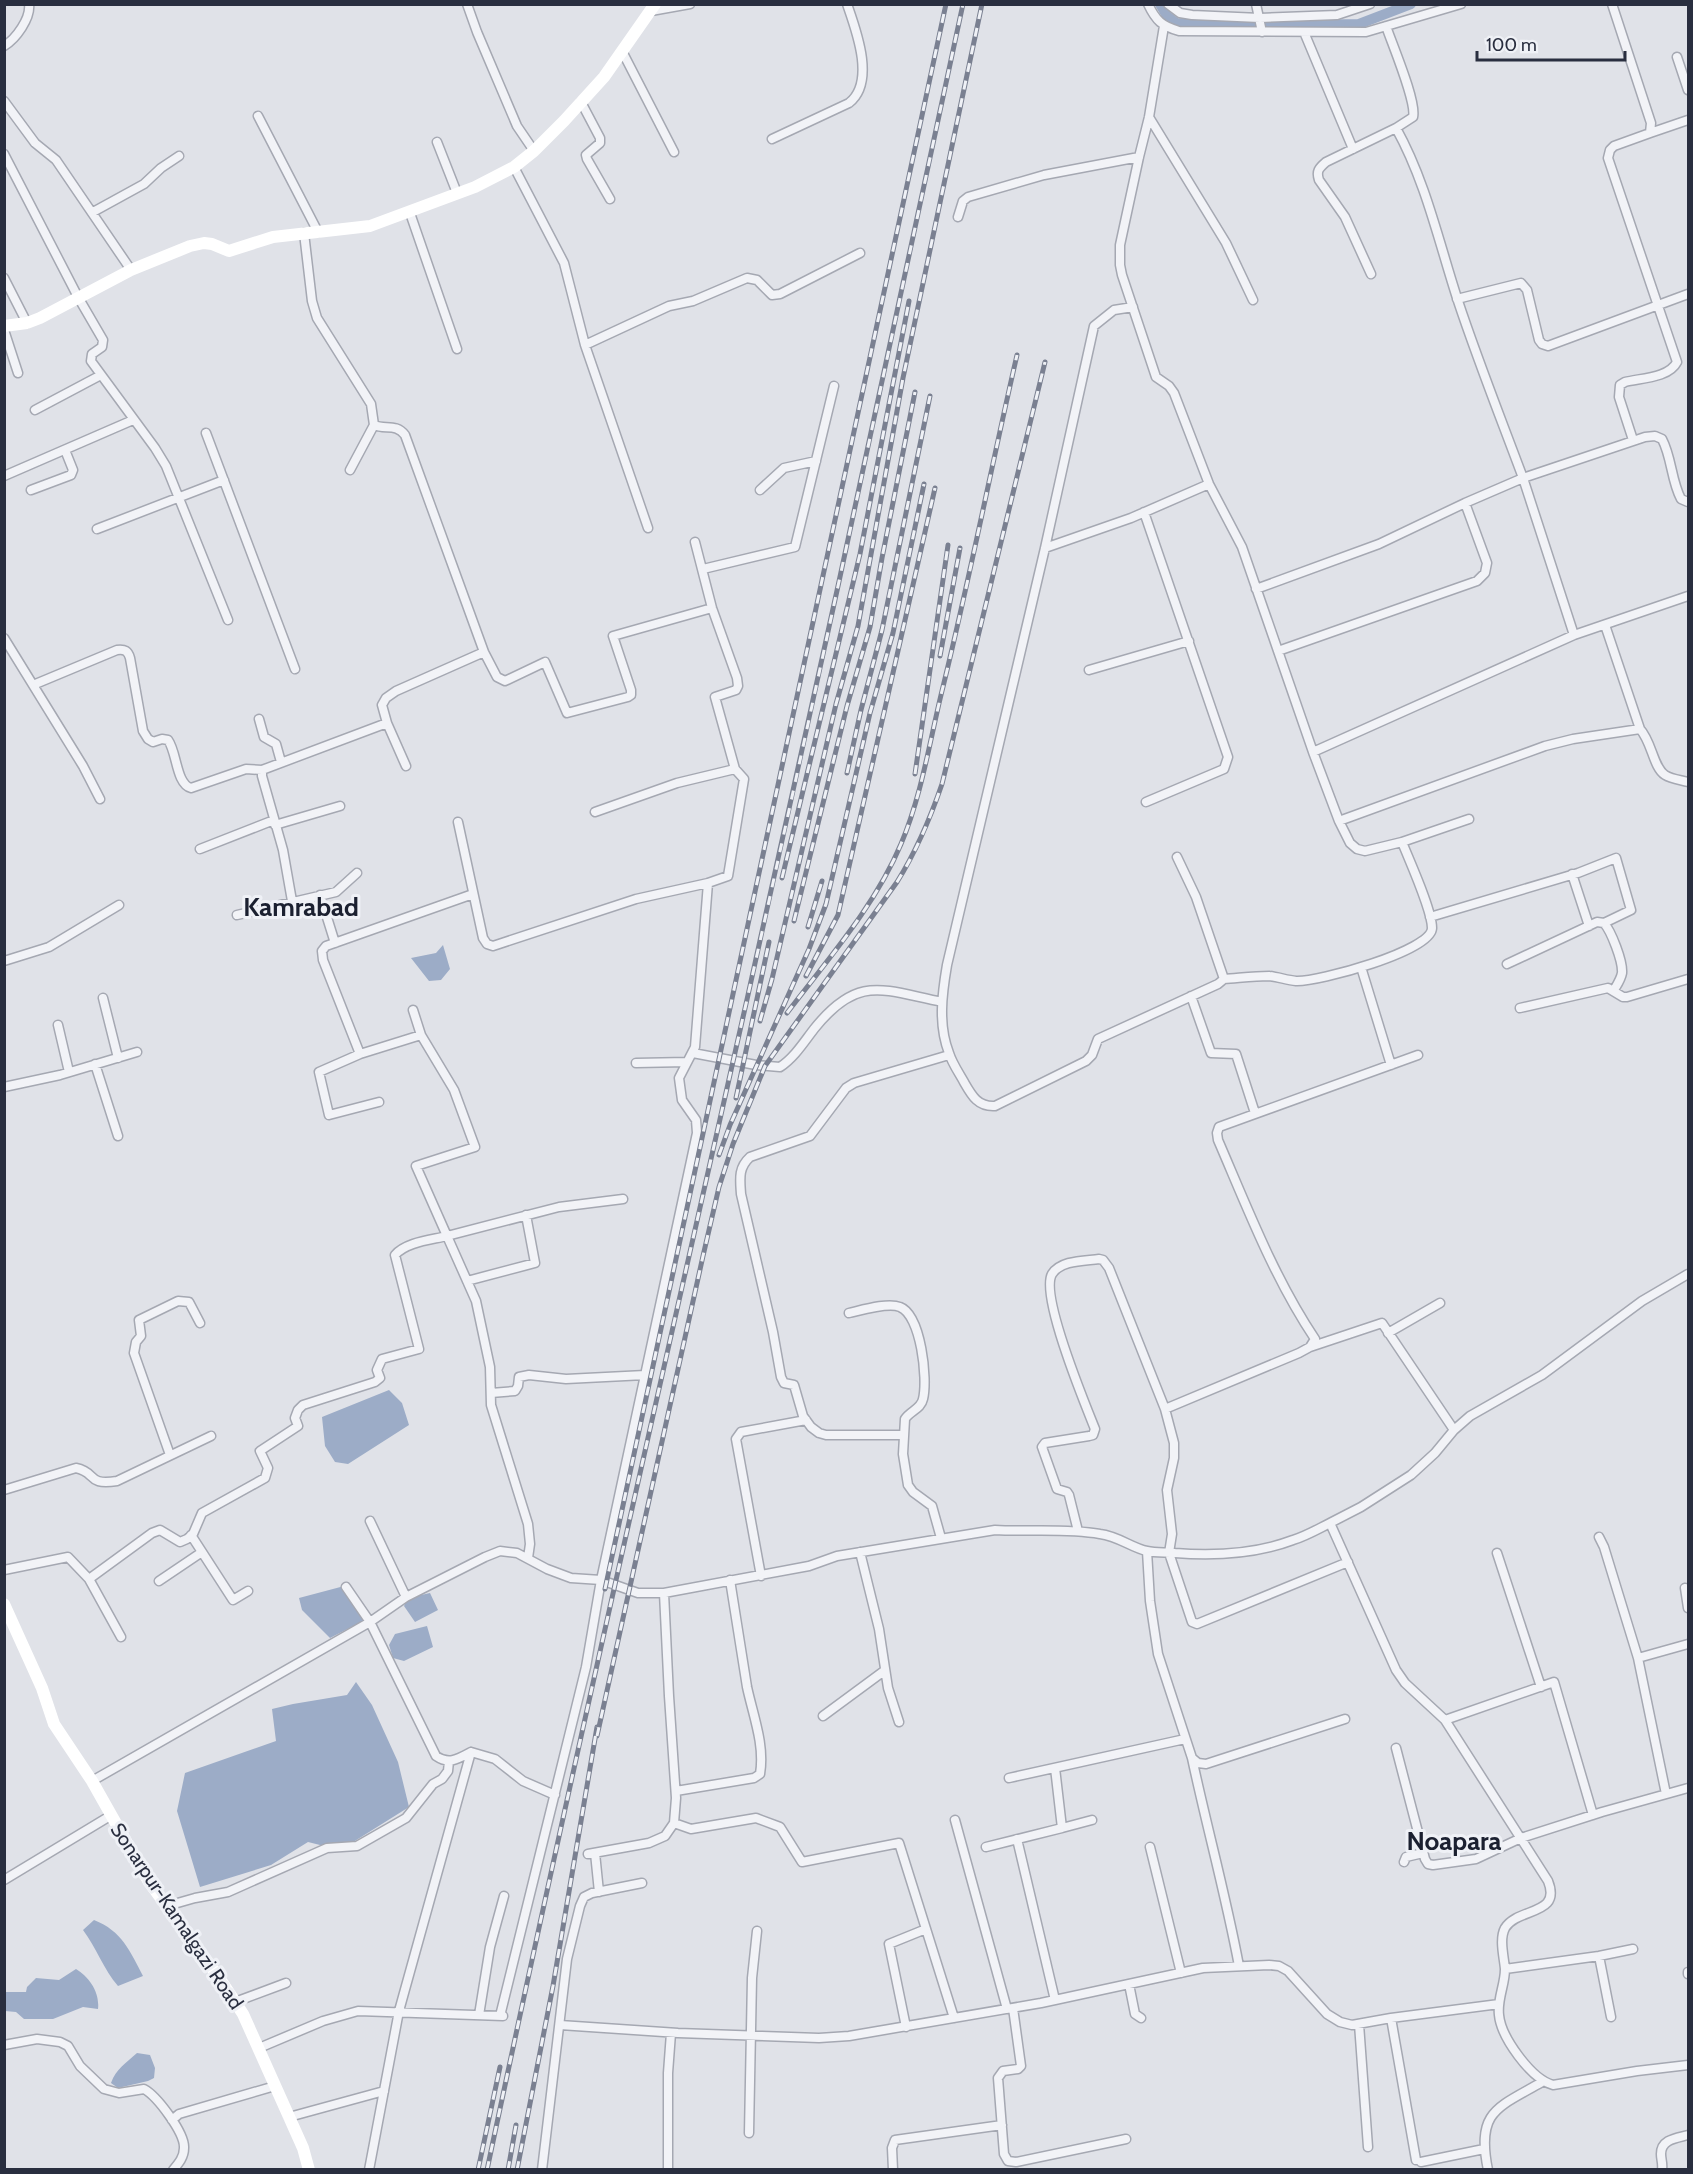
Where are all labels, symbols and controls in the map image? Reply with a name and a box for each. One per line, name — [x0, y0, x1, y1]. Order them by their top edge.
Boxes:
scale bar — [1477, 24, 1626, 62]
text: 100 m — [1486, 34, 1537, 56]
district label: Kamrabad — [243, 891, 359, 923]
street label: Sonarpur-Kamalgazi Road — [106, 1818, 248, 2014]
district label: Noapara — [1407, 1825, 1502, 1857]

